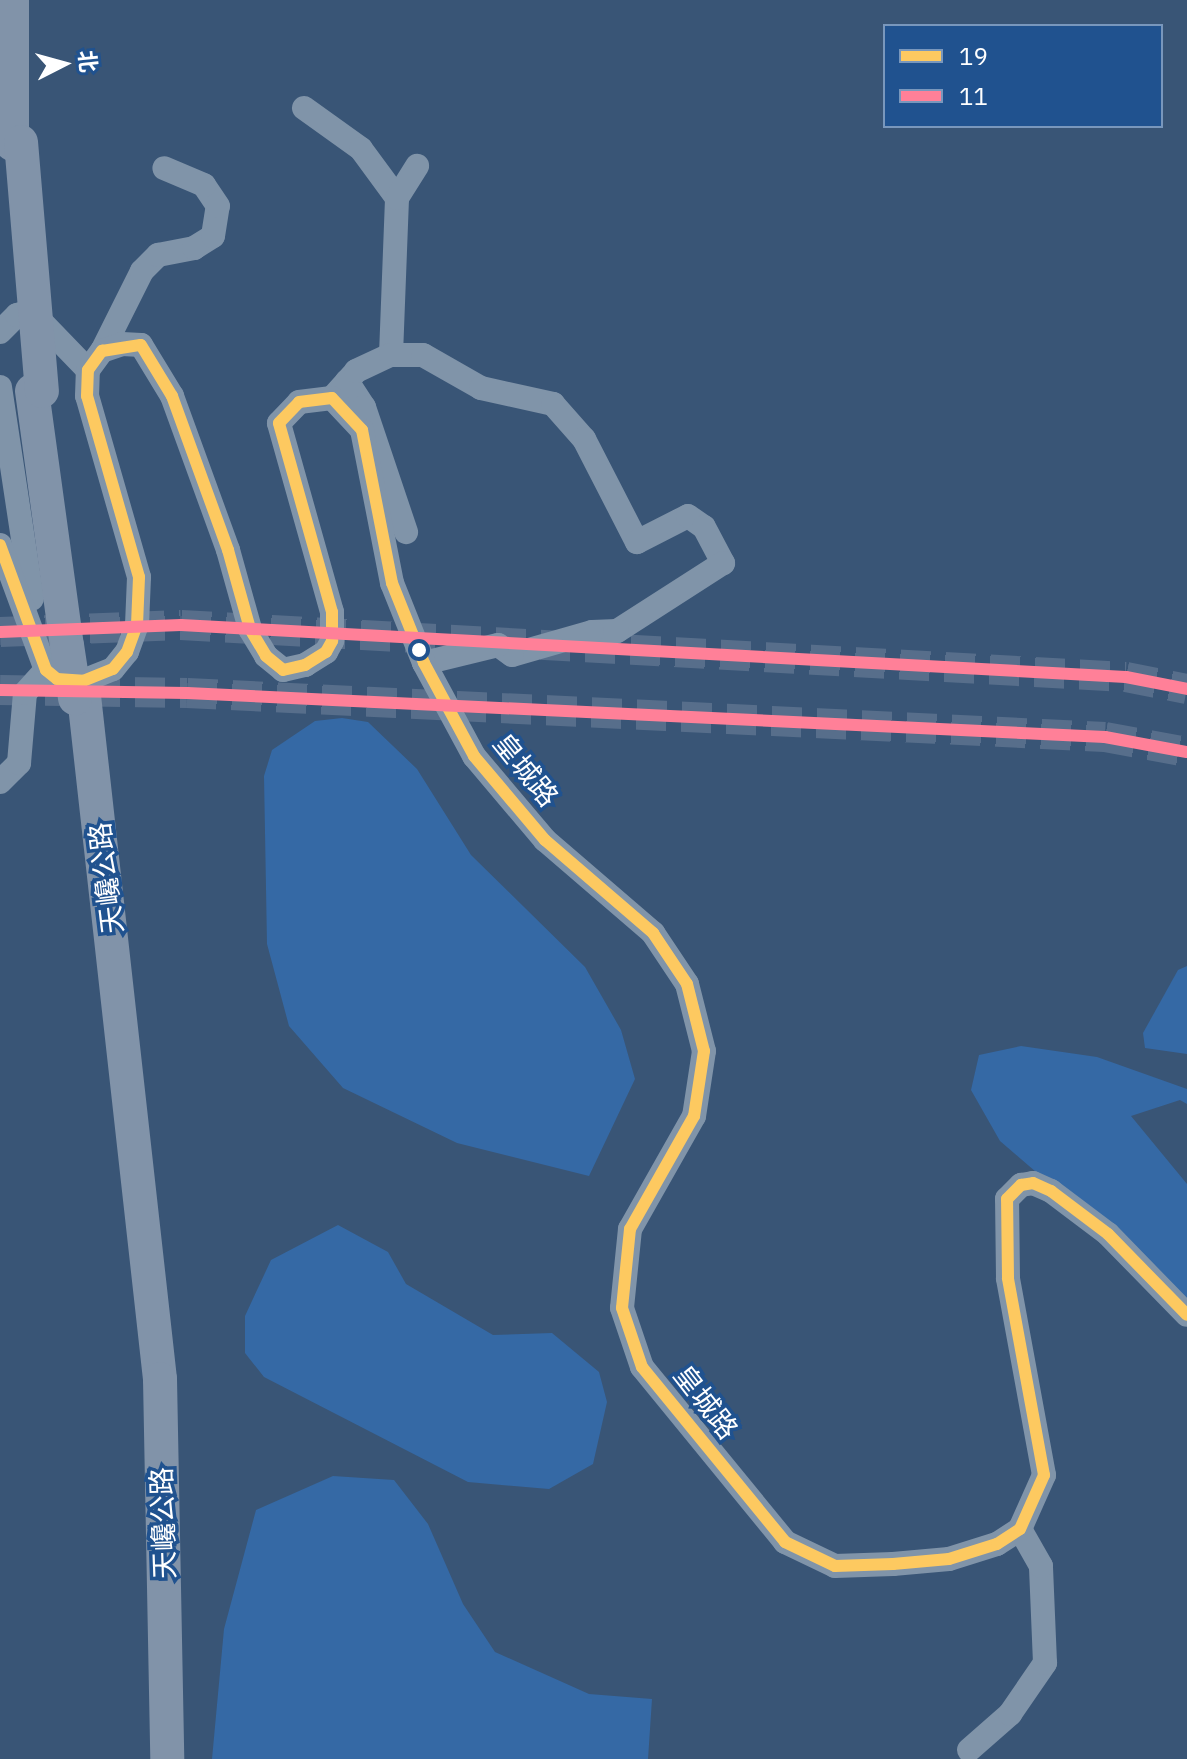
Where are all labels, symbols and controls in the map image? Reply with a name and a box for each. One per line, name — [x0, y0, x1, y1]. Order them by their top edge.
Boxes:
north arrow — [24, 24, 104, 104]
legend — [883, 24, 1163, 128]
text: 19 — [959, 40, 988, 72]
text: 北 — [73, 49, 104, 74]
text: 11 — [959, 80, 988, 112]
unlabelled marker — [411, 642, 427, 658]
street label: 皇城路 — [487, 727, 565, 813]
street label: 天巉公路 — [83, 820, 129, 936]
street label: 皇城路 — [667, 1359, 745, 1445]
street label: 天巉公路 — [144, 1466, 182, 1580]

